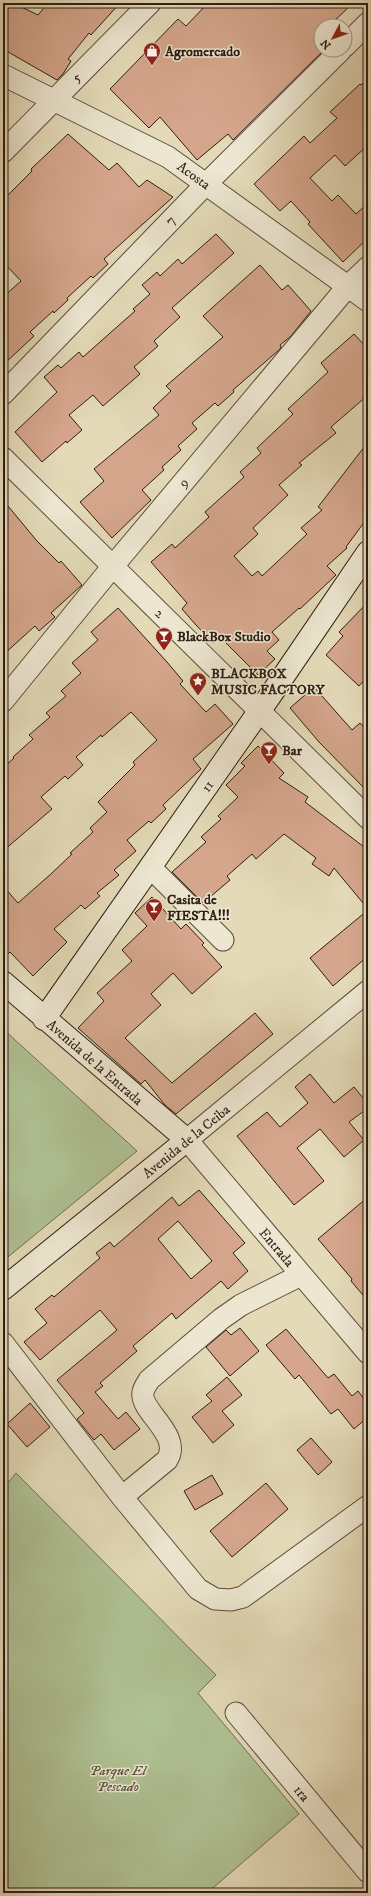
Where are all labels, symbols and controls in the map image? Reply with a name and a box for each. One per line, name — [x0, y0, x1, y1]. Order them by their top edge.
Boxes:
north arrow — [313, 18, 353, 58]
text: N — [318, 36, 334, 52]
shop icon: Agromercado — [142, 41, 162, 66]
place label: Agromercado — [164, 43, 240, 61]
street label: 5 — [68, 69, 86, 87]
street label: Acosta — [173, 158, 214, 194]
street label: 7 — [162, 212, 180, 230]
street label: 9 — [174, 474, 193, 492]
street label: 2 — [150, 605, 168, 623]
bar icon: BlackBox Studio — [154, 626, 174, 651]
place label: BlackBox Studio — [177, 628, 271, 646]
place label: BLACKBOX MUSIC FACTORY — [211, 665, 326, 699]
place icon: BLACKBOX MUSIC FACTORY — [188, 671, 208, 696]
bar icon: Bar — [259, 740, 279, 765]
place label: Bar — [282, 742, 303, 760]
street label: 11 — [197, 777, 218, 796]
place label: Casita de FIESTA!!! — [167, 891, 230, 925]
bar icon: Casita de FIESTA!!! — [144, 897, 164, 922]
street label: Avenida de la Entrada — [42, 1016, 146, 1110]
street label: Avenida de la Ceiba — [139, 1101, 234, 1183]
street label: Entrada — [255, 1224, 298, 1271]
park label: Parque El Pescado — [90, 1762, 148, 1796]
street label: 1ra — [289, 1782, 313, 1806]

